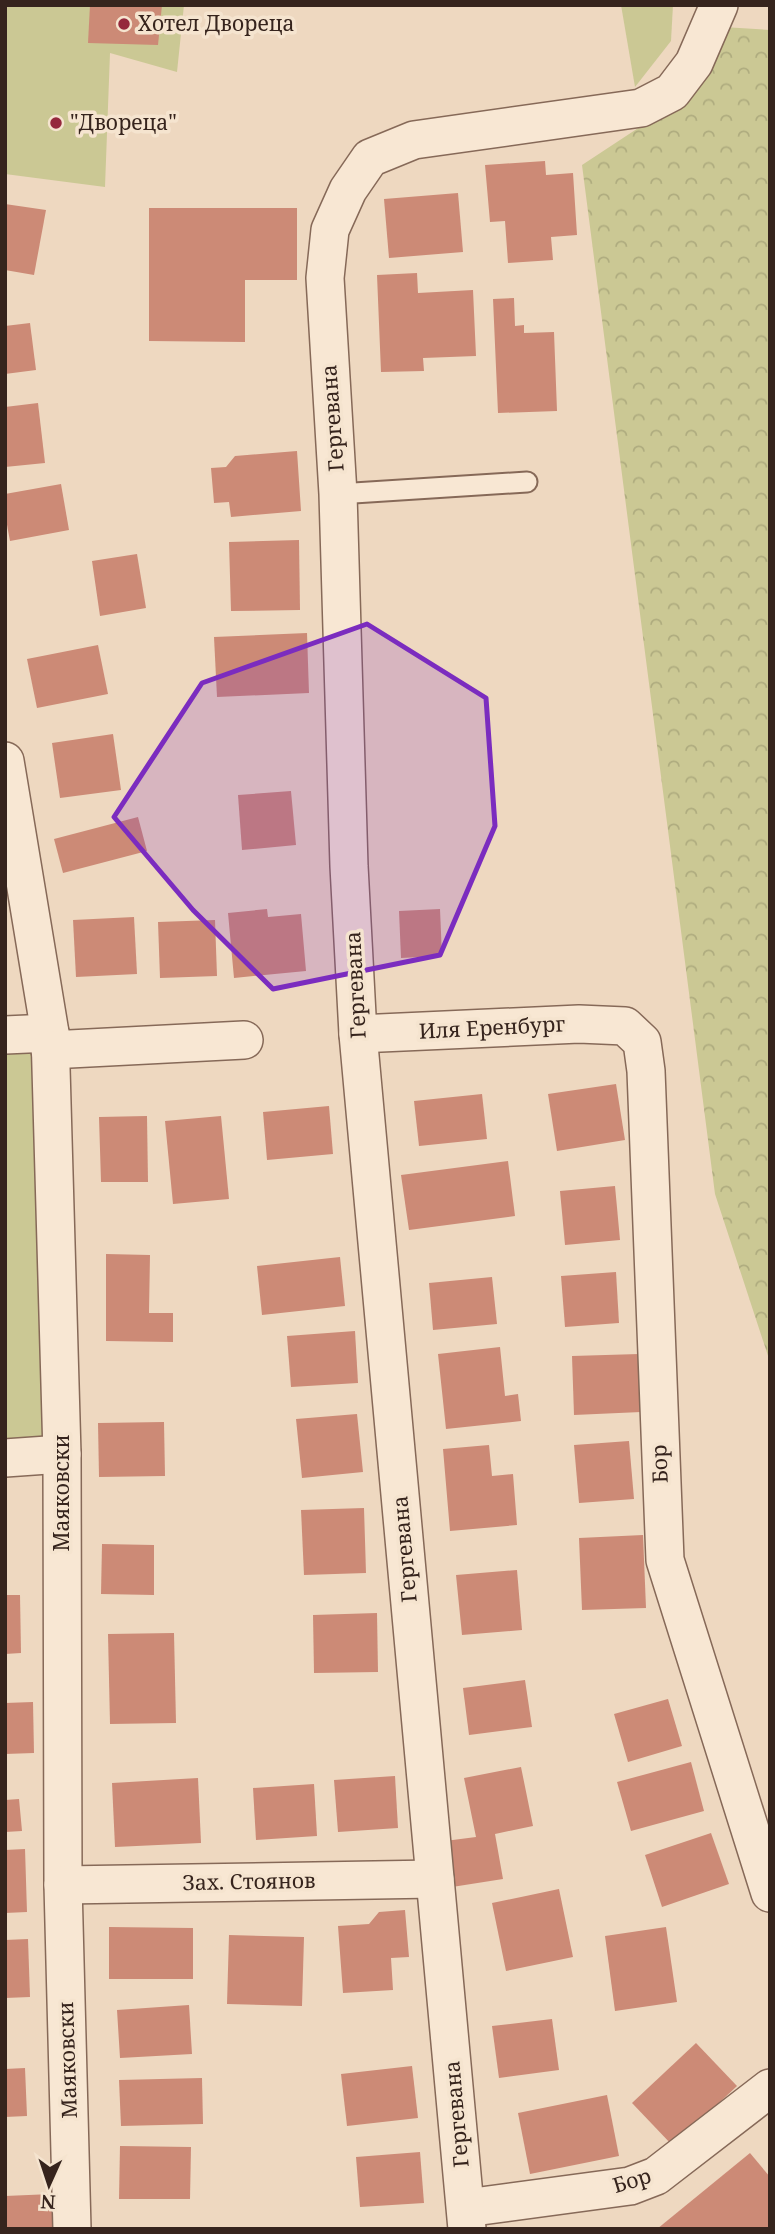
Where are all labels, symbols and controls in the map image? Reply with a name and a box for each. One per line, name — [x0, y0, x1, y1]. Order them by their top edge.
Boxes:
place label: Хотел Двореца — [138, 9, 295, 37]
marker: Хотел Двореца — [116, 16, 132, 32]
place label: "Двореца" — [70, 108, 177, 136]
marker: "Двореца" — [48, 115, 64, 131]
street label: Гергевана — [314, 364, 350, 473]
street label: Гергевана — [338, 931, 372, 1039]
street label: Иля Еренбург — [418, 1009, 566, 1045]
street label: Маяковски — [47, 1434, 75, 1552]
street label: Бор — [644, 1444, 674, 1484]
street label: Гергевана — [385, 1494, 423, 1604]
street label: Зах. Стоянов — [182, 1866, 316, 1896]
street label: Маяковски — [51, 2001, 83, 2119]
street label: Гергевана — [437, 2059, 475, 2169]
north arrow — [14, 2150, 84, 2220]
street label: Бор — [609, 2161, 654, 2199]
text: N — [40, 2189, 56, 2215]

